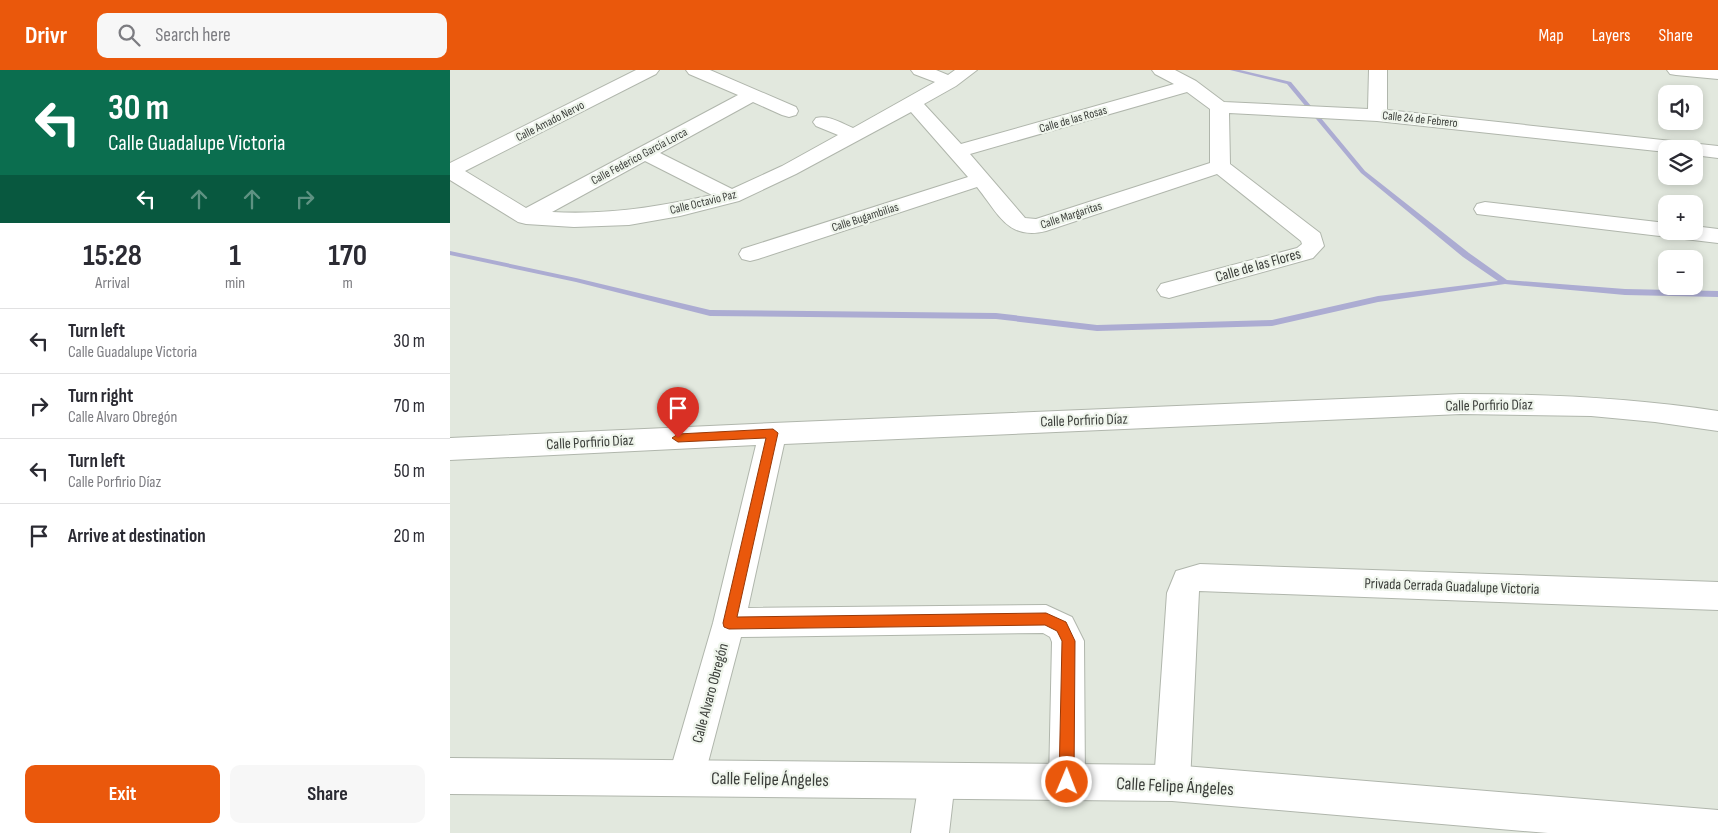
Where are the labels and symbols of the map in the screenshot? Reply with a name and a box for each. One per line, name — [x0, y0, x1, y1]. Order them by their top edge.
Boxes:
street label: Calle Amado Nervo — [513, 98, 587, 145]
street label: Calle de las Rosas — [1038, 103, 1109, 136]
street label: Calle 24 de Febrero — [1382, 108, 1458, 131]
street label: Calle Federico García Lorca — [588, 125, 690, 188]
street label: Calle Octavio Paz — [668, 187, 739, 218]
street label: Calle Margaritas — [1039, 198, 1104, 232]
street label: Calle Bugambilias — [830, 200, 901, 235]
street label: Calle de las Flores — [1213, 244, 1303, 287]
pin — [657, 387, 699, 438]
street label: Calle Porfirio Díaz — [1445, 395, 1533, 416]
street label: Calle Porfirio Díaz — [1040, 409, 1129, 432]
street label: Calle Porfirio Díaz — [546, 431, 635, 454]
street label: Privada Cerrada Guadalupe Victoria — [1364, 574, 1540, 599]
street label: Calle Alvaro Obregón — [688, 641, 733, 745]
position arrow — [1040, 755, 1092, 807]
street label: Calle Felipe Ángeles — [711, 768, 829, 791]
street label: Calle Felipe Ángeles — [1116, 773, 1234, 800]

